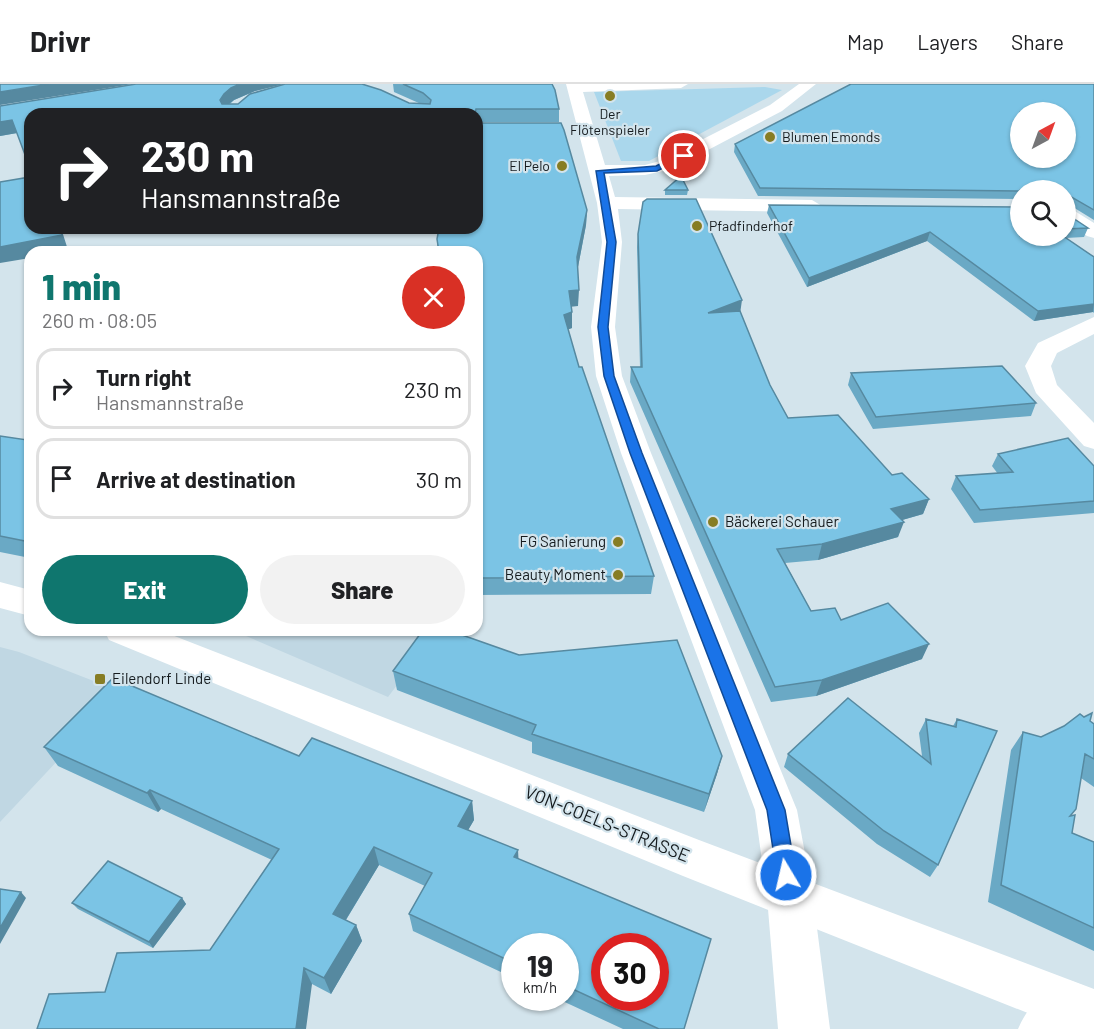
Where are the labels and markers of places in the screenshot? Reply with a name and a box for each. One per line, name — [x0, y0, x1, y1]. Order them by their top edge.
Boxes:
marker: Der Flötenspieler — [603, 89, 617, 103]
place label: Der Flötenspieler — [570, 105, 650, 138]
place label: Blumen Emonds — [782, 128, 880, 145]
pin — [658, 130, 709, 181]
marker: Blumen Emonds — [763, 130, 777, 144]
place label: El Pelo — [509, 157, 550, 174]
marker: El Pelo — [555, 159, 569, 173]
place label: Pfadfinderhof — [709, 217, 793, 234]
marker: Pfadfinderhof — [690, 219, 704, 233]
place label: Bäckerei Schauer — [725, 512, 839, 530]
marker: Bäckerei Schauer — [706, 515, 720, 529]
place label: FG Sanierung — [519, 532, 606, 550]
marker: FG Sanierung — [611, 535, 625, 549]
place label: Beauty Moment — [505, 565, 606, 583]
marker: Beauty Moment — [611, 568, 625, 582]
place label: Eilendorf Linde — [112, 669, 211, 687]
marker: Eilendorf Linde — [93, 672, 107, 686]

